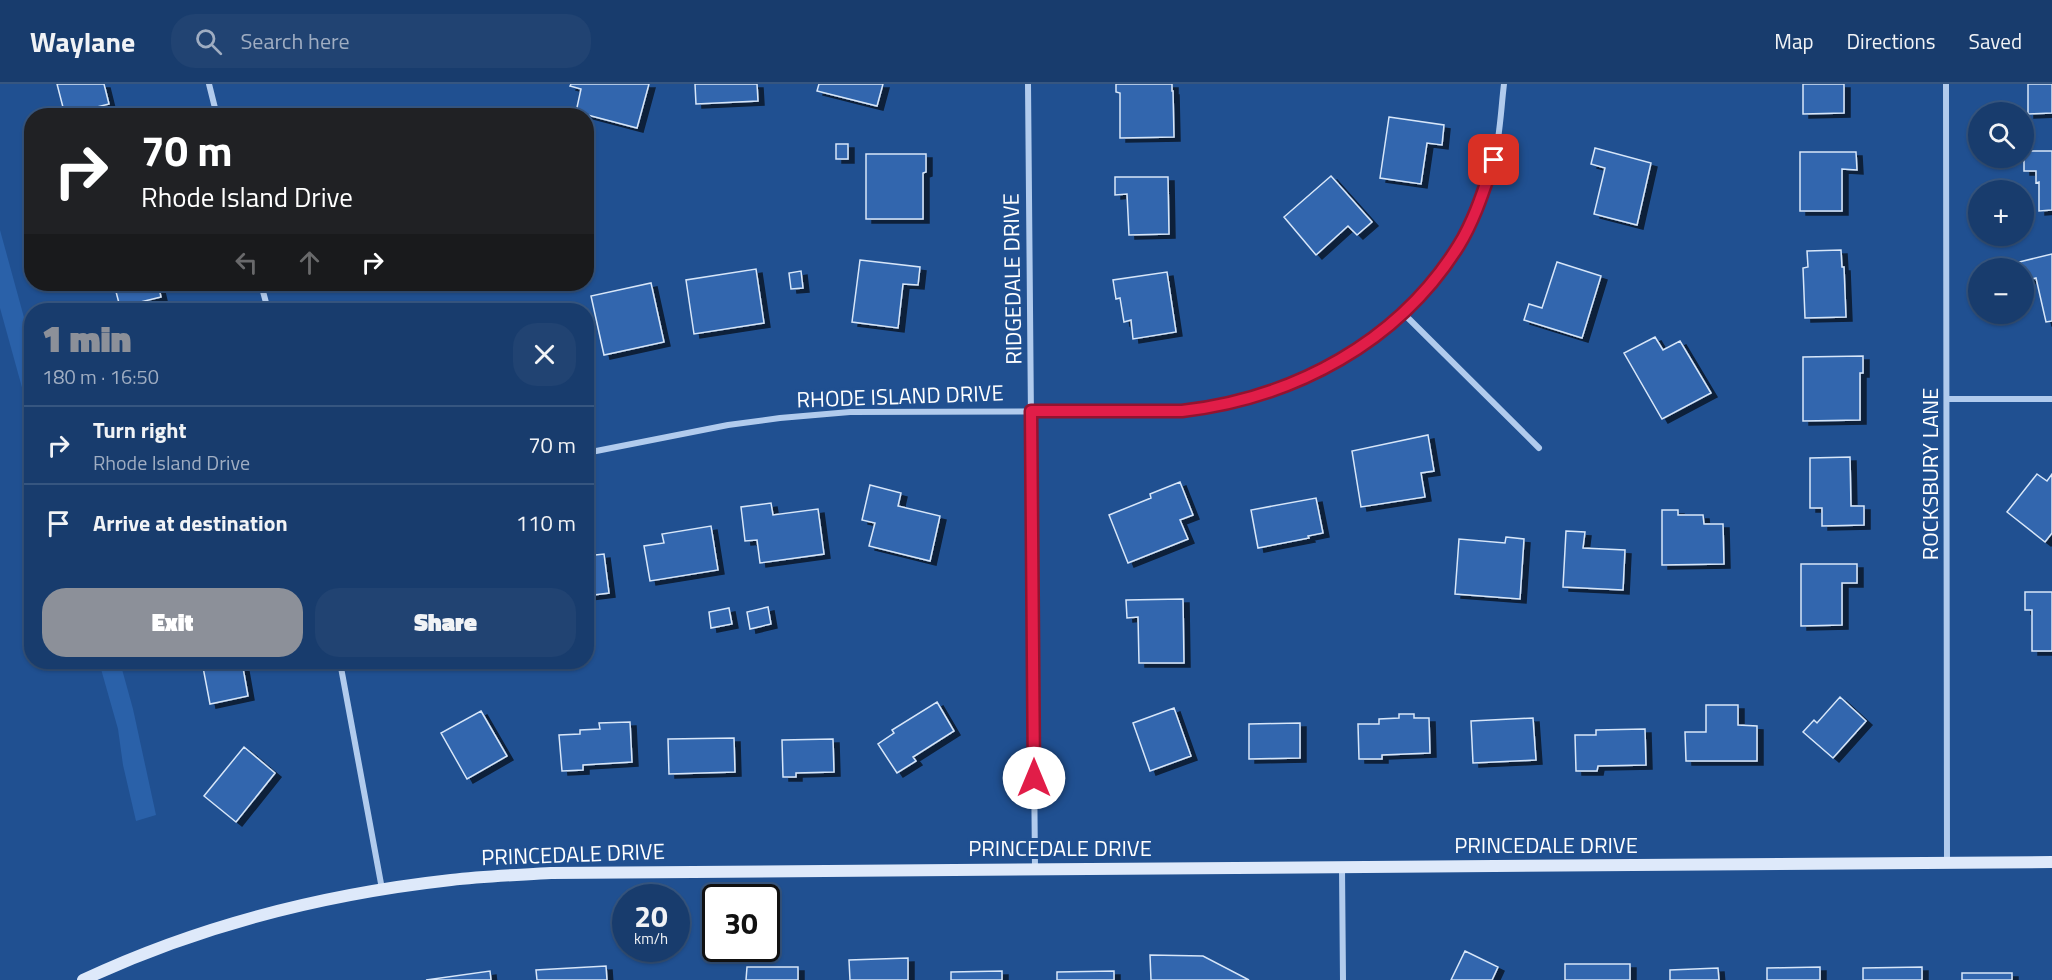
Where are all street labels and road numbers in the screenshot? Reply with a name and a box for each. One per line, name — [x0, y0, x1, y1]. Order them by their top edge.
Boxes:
street label: RIDGEDALE DRIVE — [994, 193, 1030, 365]
street label: RHODE ISLAND DRIVE — [796, 375, 1004, 417]
street label: ROCKSBURY LANE — [1913, 388, 1947, 560]
street label: PRINCEDALE DRIVE — [1454, 828, 1638, 862]
street label: PRINCEDALE DRIVE — [968, 831, 1152, 865]
street label: PRINCEDALE DRIVE — [481, 834, 665, 874]

